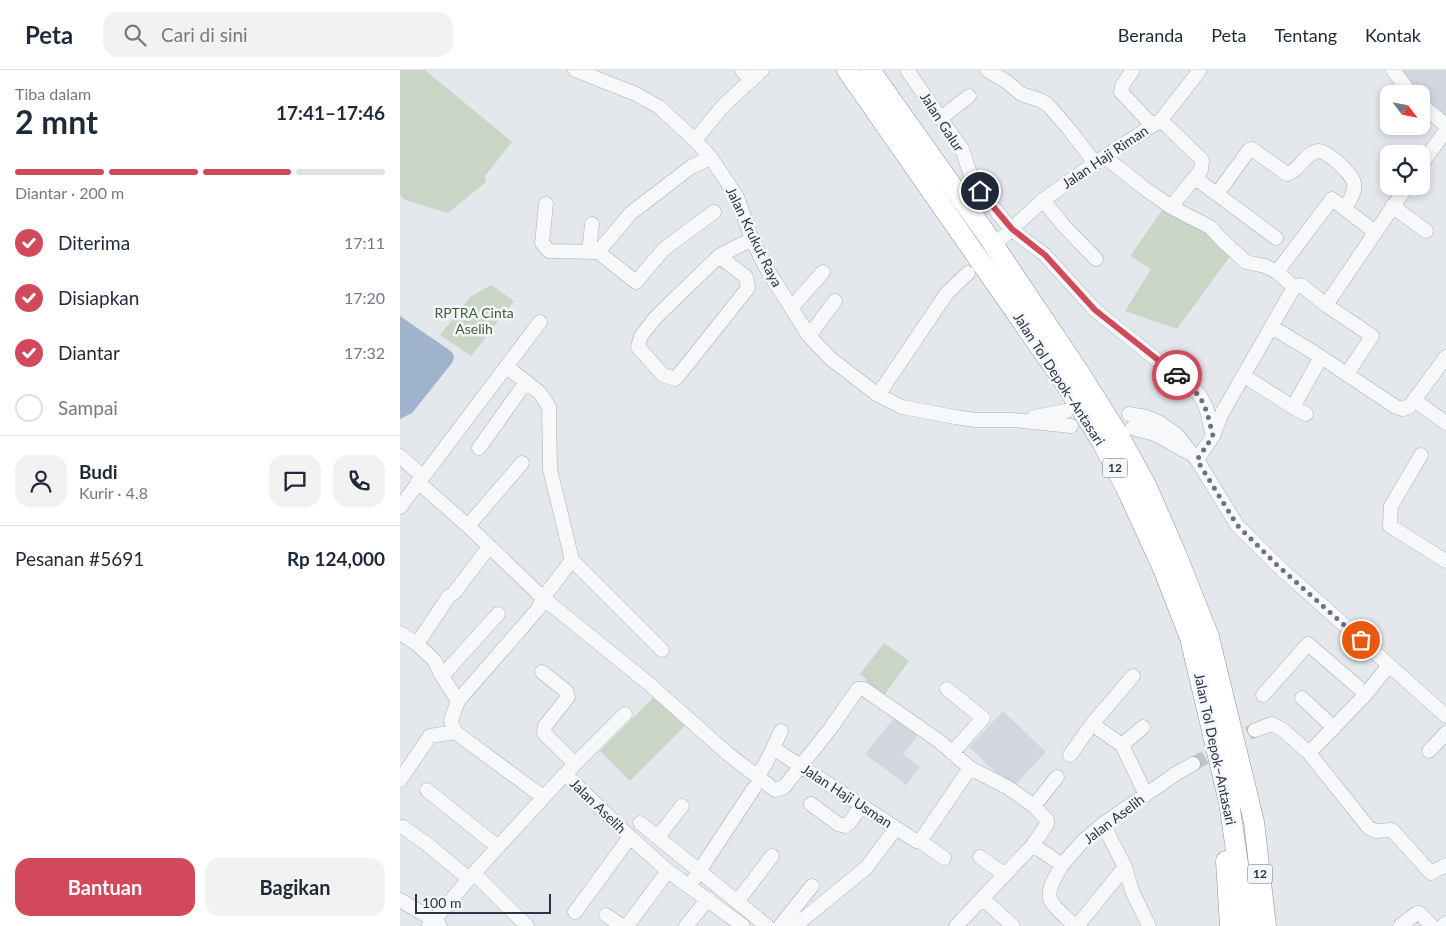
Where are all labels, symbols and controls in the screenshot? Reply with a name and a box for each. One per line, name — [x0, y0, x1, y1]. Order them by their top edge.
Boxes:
search box — [103, 12, 453, 57]
text: Peta — [25, 20, 73, 49]
icon: search — [121, 21, 149, 49]
text: Cari di sini — [161, 23, 248, 46]
text: Beranda — [1118, 24, 1183, 46]
text: Peta — [1211, 24, 1246, 46]
text: Tentang — [1274, 24, 1337, 46]
text: Kontak — [1365, 24, 1421, 46]
text: Tiba dalam — [15, 84, 91, 103]
north arrow — [1380, 85, 1430, 135]
map controls — [1380, 85, 1430, 195]
street label: Jalan Galur — [917, 89, 968, 155]
text: 17:41–17:46 — [276, 101, 385, 124]
text: 2 mnt — [15, 102, 98, 141]
street label: Jalan Haji Riman — [1058, 121, 1151, 192]
button: locate — [1380, 145, 1430, 195]
pin — [959, 170, 1001, 212]
icon: home — [966, 177, 994, 205]
text: Diantar · 200 m — [15, 183, 124, 202]
street label: Jalan Krukut Raya — [723, 184, 786, 290]
icon: check — [15, 229, 43, 257]
text: Diterima — [58, 231, 130, 254]
text: 17:11 — [344, 233, 385, 252]
icon: check — [15, 284, 43, 312]
text: Disiapkan — [58, 286, 139, 309]
text: 17:20 — [344, 288, 385, 307]
park label: RPTRA Cinta Aselih — [434, 304, 514, 337]
street label: Jalan Tol Depok–Antasari — [1010, 309, 1109, 448]
icon: check — [15, 339, 43, 367]
text: Diantar — [58, 341, 120, 364]
text: 17:32 — [344, 343, 385, 362]
courier — [1152, 350, 1202, 400]
icon: car — [1163, 361, 1191, 389]
text: Sampai — [58, 396, 118, 419]
button: person — [15, 455, 67, 507]
button: chat — [269, 455, 321, 507]
button: phone — [333, 455, 385, 507]
road number: 12 — [1102, 458, 1128, 478]
text: Budi — [79, 460, 118, 483]
text: Kurir · 4.8 — [79, 483, 148, 502]
text: Pesanan #5691 — [15, 547, 144, 570]
text: Rp 124,000 — [287, 547, 385, 570]
pin — [1340, 619, 1382, 661]
icon: bag — [1347, 626, 1375, 654]
street label: Jalan Tol Depok–Antasari — [1191, 671, 1240, 826]
street label: Jalan Haji Usman — [799, 760, 896, 831]
street label: Jalan Aselih — [567, 775, 630, 836]
street label: Jalan Aselih — [1080, 790, 1147, 847]
button: Bantuan — [15, 858, 195, 916]
button: Bagikan — [205, 858, 385, 916]
road number: 12 — [1248, 864, 1272, 884]
scale bar — [415, 891, 551, 914]
text: 100 m — [422, 894, 461, 911]

